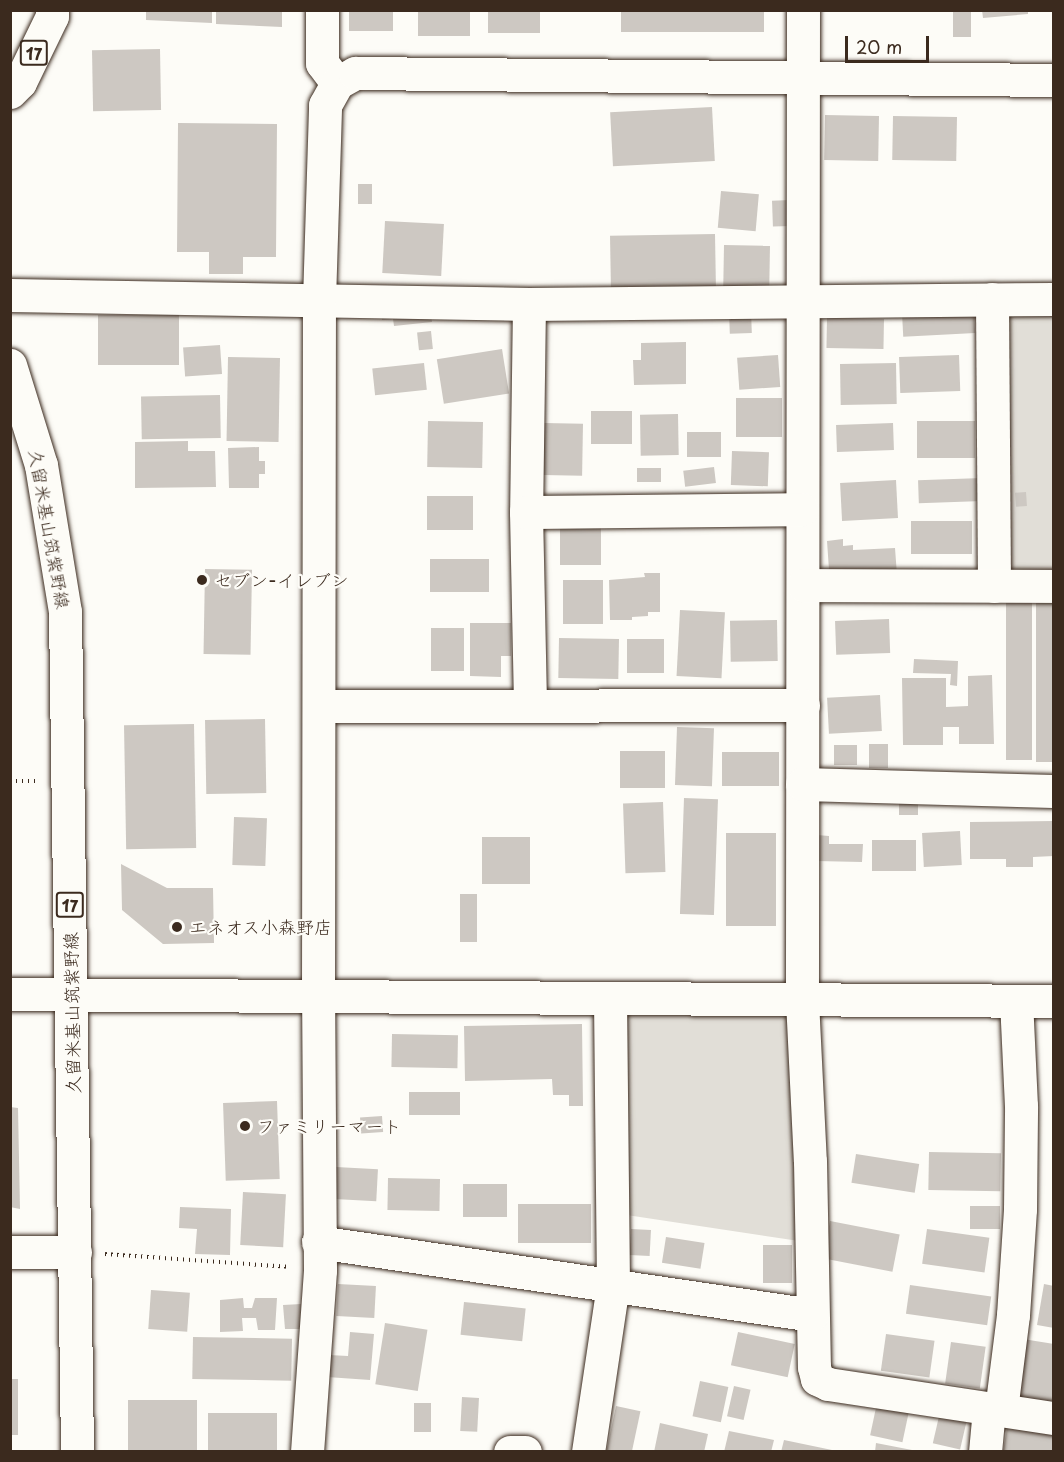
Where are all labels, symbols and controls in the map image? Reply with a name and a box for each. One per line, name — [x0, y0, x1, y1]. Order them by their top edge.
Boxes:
scale bar — [848, 24, 932, 62]
text: 20 m — [856, 33, 902, 60]
road number: 17 — [19, 40, 49, 66]
street label: 久留米基山筑紫野線 — [24, 447, 74, 611]
place label: セブン-イレブン — [214, 569, 349, 591]
marker: セブン-イレブン — [195, 573, 209, 587]
road number: 17 — [55, 892, 85, 918]
place label: エネオス小森野店 — [189, 916, 333, 938]
marker: エネオス小森野店 — [170, 920, 184, 934]
street label: 久留米基山筑紫野線 — [60, 932, 84, 1094]
place label: ファミリーマート — [257, 1115, 401, 1137]
marker: ファミリーマート — [238, 1119, 252, 1133]

